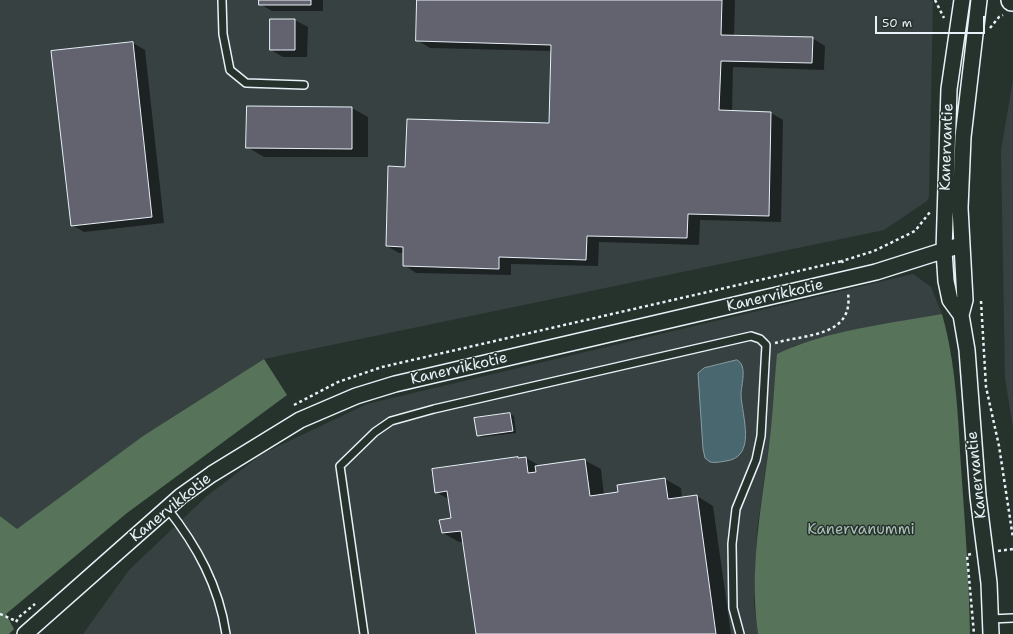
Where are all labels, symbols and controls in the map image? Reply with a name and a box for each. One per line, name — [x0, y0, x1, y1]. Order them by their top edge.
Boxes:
scale bar — [877, 8, 987, 34]
text: 50 m — [882, 15, 912, 31]
street label: Kanervantie — [936, 103, 958, 191]
street label: Kanervikkotie — [725, 276, 825, 316]
street label: Kanervikkotie — [409, 349, 509, 389]
street label: Kanervantie — [963, 430, 991, 520]
street label: Kanervikkotie — [127, 470, 215, 546]
park label: Kanervanummi — [807, 521, 915, 539]

